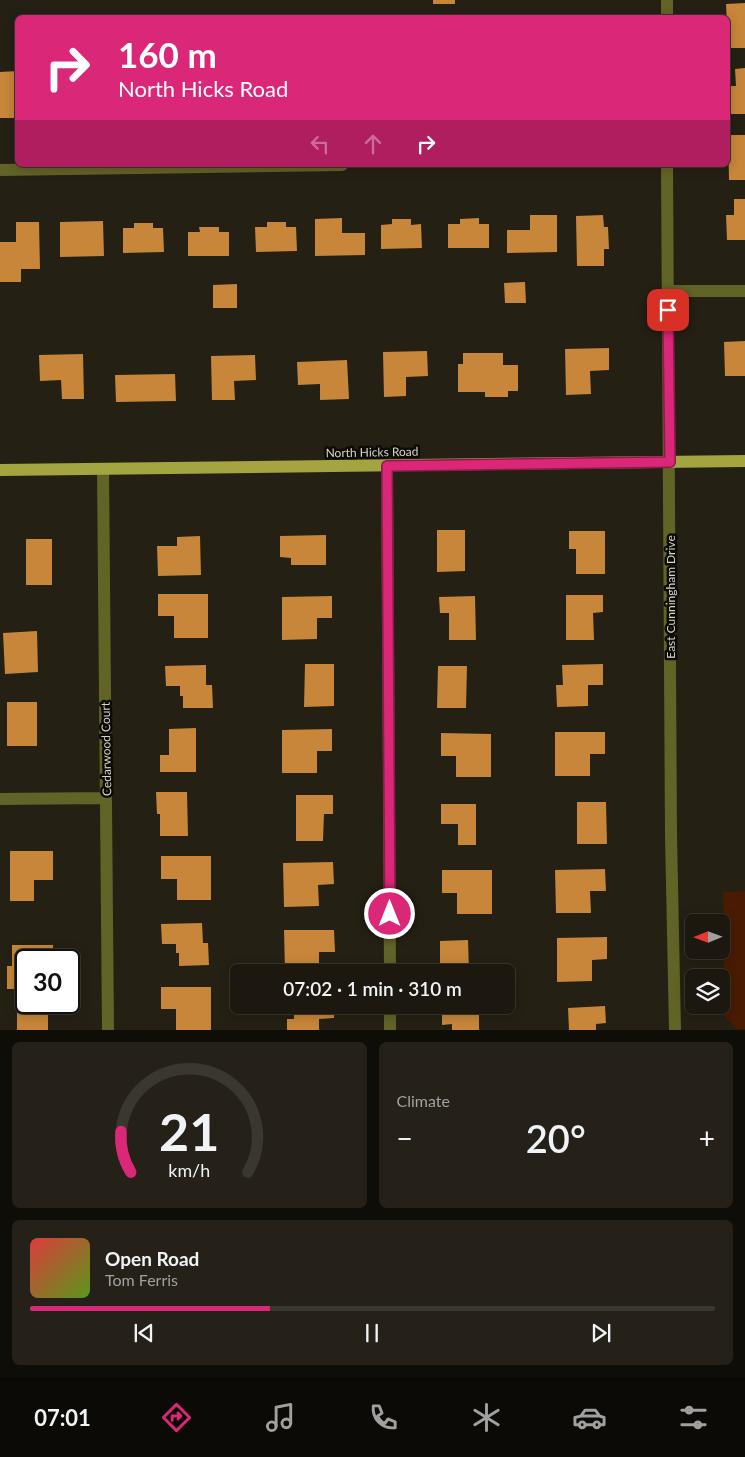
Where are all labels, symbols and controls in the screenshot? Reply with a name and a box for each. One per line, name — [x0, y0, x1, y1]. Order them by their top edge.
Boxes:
text: 160 m — [118, 33, 217, 75]
icon: right — [35, 35, 100, 100]
text: North Hicks Road — [118, 75, 288, 102]
icon: left — [306, 130, 334, 158]
icon: ahead — [359, 130, 387, 158]
icon: right — [412, 130, 440, 158]
pin — [647, 289, 689, 331]
icon: arrive — [654, 296, 682, 324]
street label: North Hicks Road — [325, 444, 419, 460]
street label: East Cunningham Drive — [663, 535, 678, 659]
street label: Cedarwood Court — [98, 701, 114, 796]
position arrow — [363, 887, 415, 939]
north arrow — [685, 914, 730, 959]
map controls — [685, 914, 730, 1014]
speed limit sign: 30 — [15, 949, 80, 1014]
button: layers — [685, 969, 730, 1014]
text: 07:02 · 1 min · 310 m — [283, 977, 462, 1000]
text: Climate — [397, 1091, 450, 1110]
text: 21 — [159, 1100, 219, 1162]
text: 20° — [526, 1115, 586, 1161]
text: − — [397, 1121, 413, 1155]
text: + — [699, 1121, 715, 1155]
text: km/h — [168, 1159, 210, 1181]
text: Open Road — [105, 1247, 199, 1270]
text: Tom Ferris — [105, 1270, 178, 1289]
icon: previous — [130, 1319, 158, 1347]
icon: pause — [358, 1319, 386, 1347]
icon: next — [587, 1319, 615, 1347]
icon: directions — [159, 1400, 194, 1435]
icon: music — [263, 1400, 298, 1435]
icon: phone — [366, 1400, 401, 1435]
icon: climate — [469, 1400, 504, 1435]
icon: car — [572, 1400, 607, 1435]
icon: filters — [676, 1400, 711, 1435]
text: 07:01 — [34, 1404, 91, 1431]

